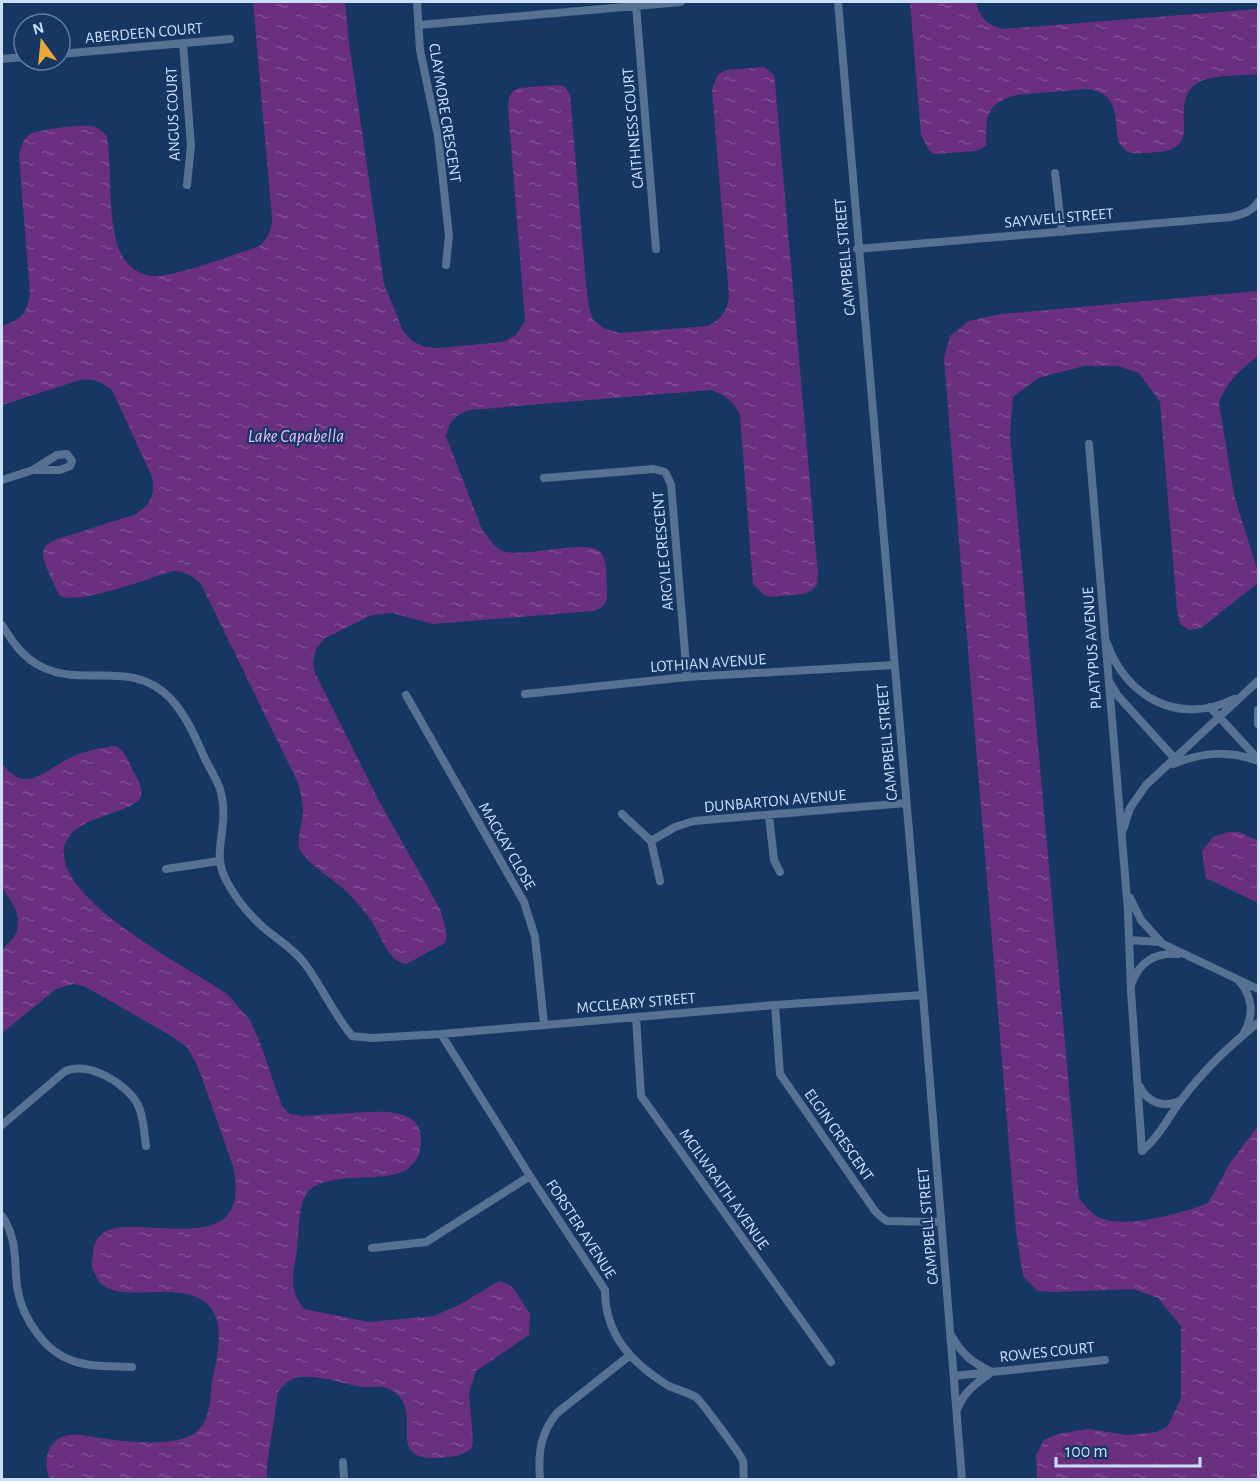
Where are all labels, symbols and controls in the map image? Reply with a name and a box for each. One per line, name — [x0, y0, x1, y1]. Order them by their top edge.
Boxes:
north arrow — [12, 12, 72, 72]
text: N — [31, 19, 46, 38]
street label: ABERDEEN COURT — [84, 20, 204, 46]
street label: CLAYMORE CRESCENT — [426, 42, 464, 184]
street label: ANGUS COURT — [163, 66, 183, 161]
street label: CAITHNESS COURT — [620, 67, 646, 189]
street label: CAMPBELL STREET — [832, 197, 858, 317]
street label: SAYWELL STREET — [1004, 205, 1115, 231]
water label: Lake Capabella — [248, 428, 344, 446]
street label: ARGYLE CRESCENT — [650, 490, 676, 612]
street label: PLATYPUS AVENUE — [1080, 586, 1104, 710]
street label: LOTHIAN AVENUE — [650, 651, 767, 675]
street label: CAMPBELL STREET — [874, 682, 900, 802]
street label: DUNBARTON AVENUE — [703, 787, 847, 815]
street label: MACKAY CLOSE — [476, 800, 539, 893]
street label: MCCLEARY STREET — [576, 990, 696, 1016]
street label: ELGIN CRESCENT — [801, 1086, 877, 1184]
street label: MCILWRAITH AVENUE — [676, 1126, 772, 1253]
street label: CAMPBELL STREET — [915, 1166, 941, 1286]
street label: FORSTER AVENUE — [543, 1177, 619, 1282]
street label: ROWES COURT — [999, 1339, 1095, 1365]
scale bar — [1056, 1430, 1200, 1468]
text: 100 m — [1065, 1443, 1108, 1461]

